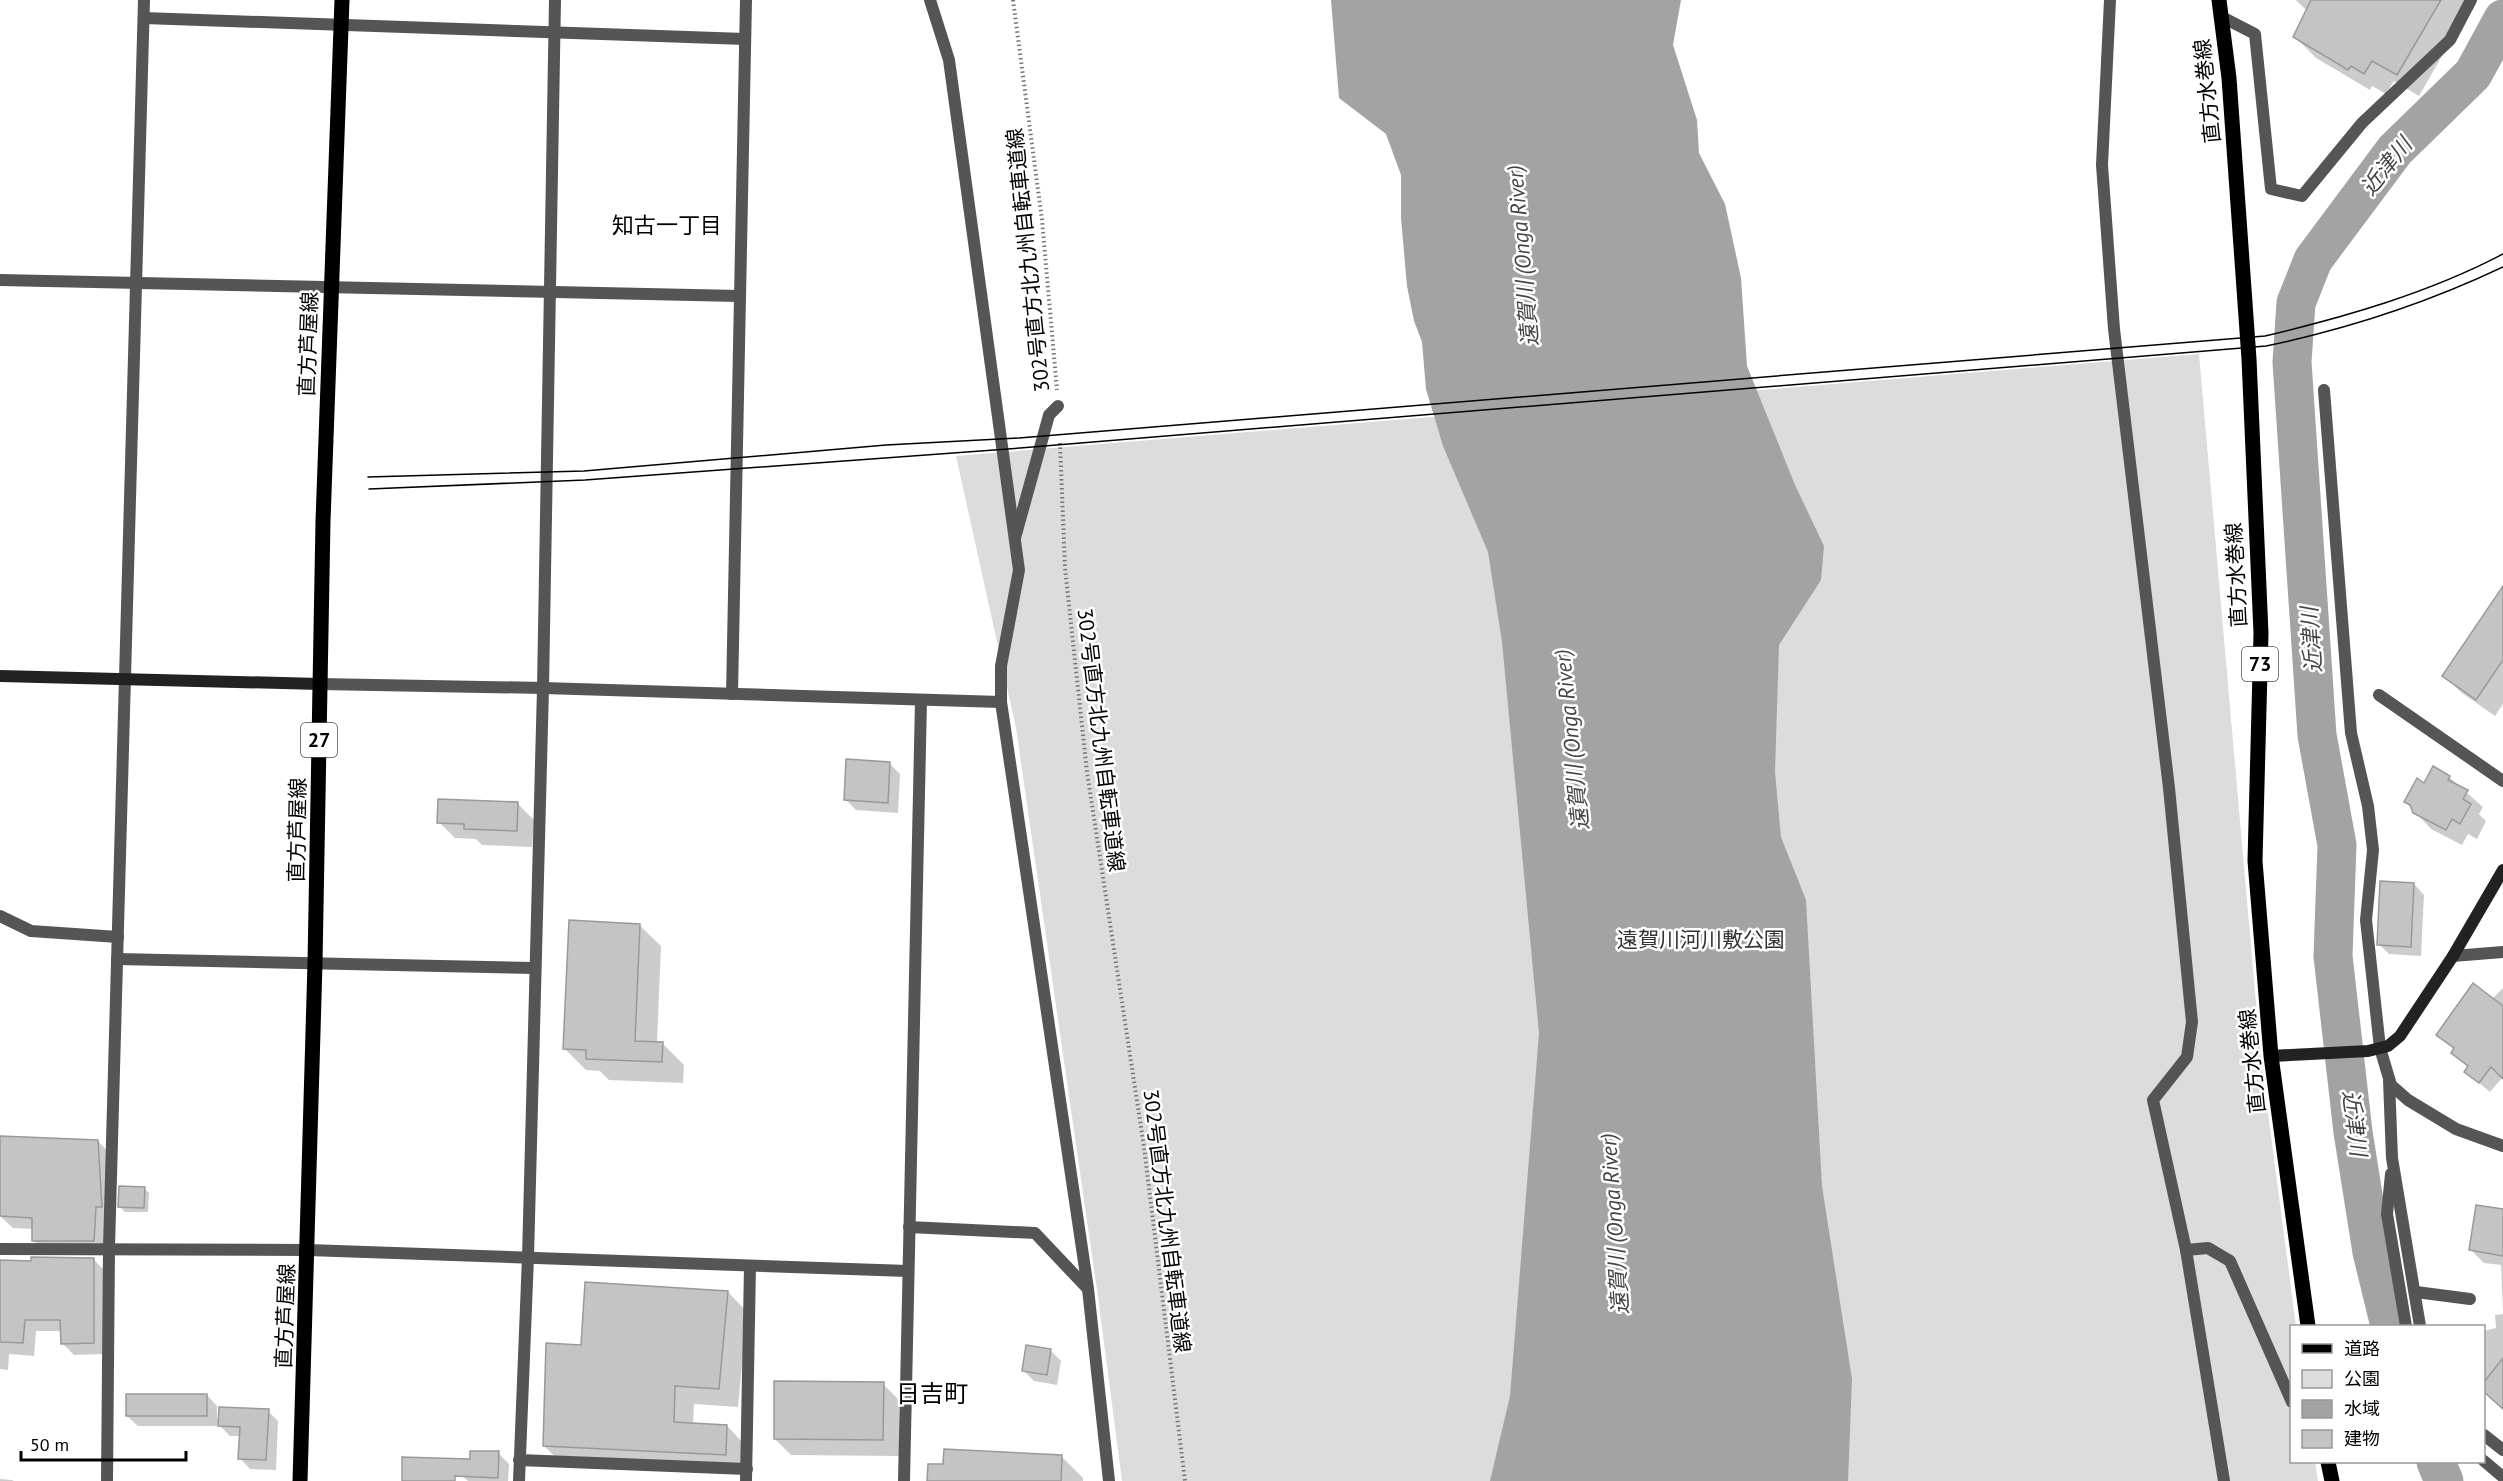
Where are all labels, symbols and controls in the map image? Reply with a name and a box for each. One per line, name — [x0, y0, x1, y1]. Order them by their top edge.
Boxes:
street label: 直方水巻線 — [2188, 37, 2226, 145]
street label: 302号直方北九州自転車道線 — [1001, 127, 1055, 393]
water label: 近津川 — [2354, 130, 2419, 200]
water label: 遠賀川 (Onga River) — [1500, 164, 1544, 348]
district label: 知古一丁目 — [612, 211, 722, 239]
street label: 直方芦屋線 — [293, 291, 323, 397]
street label: 直方水巻線 — [2220, 522, 2252, 628]
water label: 近津川 — [2295, 604, 2327, 674]
street label: 302号直方北九州自転車道線 — [1071, 607, 1131, 873]
road number: 73 — [2242, 647, 2278, 681]
water label: 遠賀川 (Onga River) — [1548, 648, 1594, 832]
road number: 27 — [301, 723, 337, 757]
street label: 直方芦屋線 — [283, 777, 311, 883]
park label: 遠賀川河川敷公園 — [1617, 926, 1785, 953]
street label: 直方水巻線 — [2233, 1007, 2271, 1115]
street label: 302号直方北九州自転車道線 — [1137, 1088, 1197, 1354]
water label: 近津川 — [2337, 1089, 2373, 1159]
water label: 遠賀川 (Onga River) — [1594, 1132, 1634, 1316]
street label: 直方芦屋線 — [270, 1263, 300, 1369]
legend — [2290, 1325, 2485, 1463]
text: 道路 — [2344, 1337, 2380, 1360]
text: 公園 — [2344, 1367, 2380, 1390]
district label: 日吉町 — [896, 1378, 968, 1409]
text: 水域 — [2344, 1397, 2380, 1420]
scale bar — [21, 1424, 186, 1462]
text: 建物 — [2344, 1427, 2380, 1450]
text: 50 m — [30, 1433, 69, 1456]

